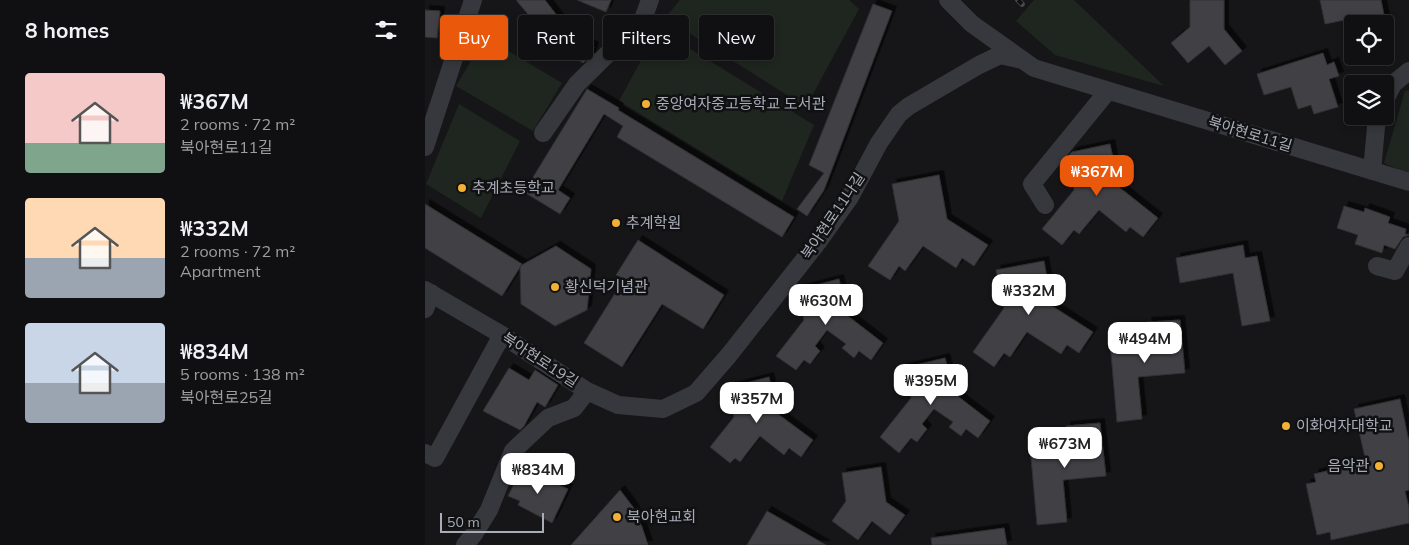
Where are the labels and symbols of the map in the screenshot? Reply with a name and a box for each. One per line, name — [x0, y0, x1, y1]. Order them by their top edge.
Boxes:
place label: 중앙여자중고등학교 도서관 — [656, 94, 826, 113]
marker: 중앙여자중고등학교 도서관 — [640, 98, 652, 110]
street label: 북아현로11길 — [1206, 112, 1295, 155]
pin: ₩367M — [1062, 154, 1132, 197]
street label: 북아현로11나길 — [797, 169, 869, 263]
place label: 추계초등학교 — [472, 178, 555, 197]
marker: 추계초등학교 — [456, 182, 468, 194]
place label: 추계학원 — [626, 213, 681, 232]
marker: 추계학원 — [610, 217, 622, 229]
pin: ₩332M — [994, 274, 1064, 316]
place label: 황신덕기념관 — [565, 277, 648, 296]
marker: 황신덕기념관 — [549, 281, 561, 293]
pin: ₩630M — [791, 284, 861, 326]
pin: ₩494M — [1110, 322, 1180, 364]
street label: 북아현로19길 — [499, 328, 582, 391]
pin: ₩395M — [896, 364, 966, 406]
pin: ₩357M — [722, 382, 792, 424]
place label: 이화여자대학교 — [1296, 416, 1393, 435]
marker: 이화여자대학교 — [1280, 420, 1292, 432]
pin: ₩673M — [1030, 426, 1100, 469]
pin: ₩834M — [503, 452, 573, 495]
place label: 음악관 — [1328, 456, 1369, 475]
marker: 음악관 — [1373, 460, 1385, 472]
place label: 북아현교회 — [627, 507, 696, 526]
scale bar — [440, 510, 544, 533]
marker: 북아현교회 — [611, 511, 623, 523]

